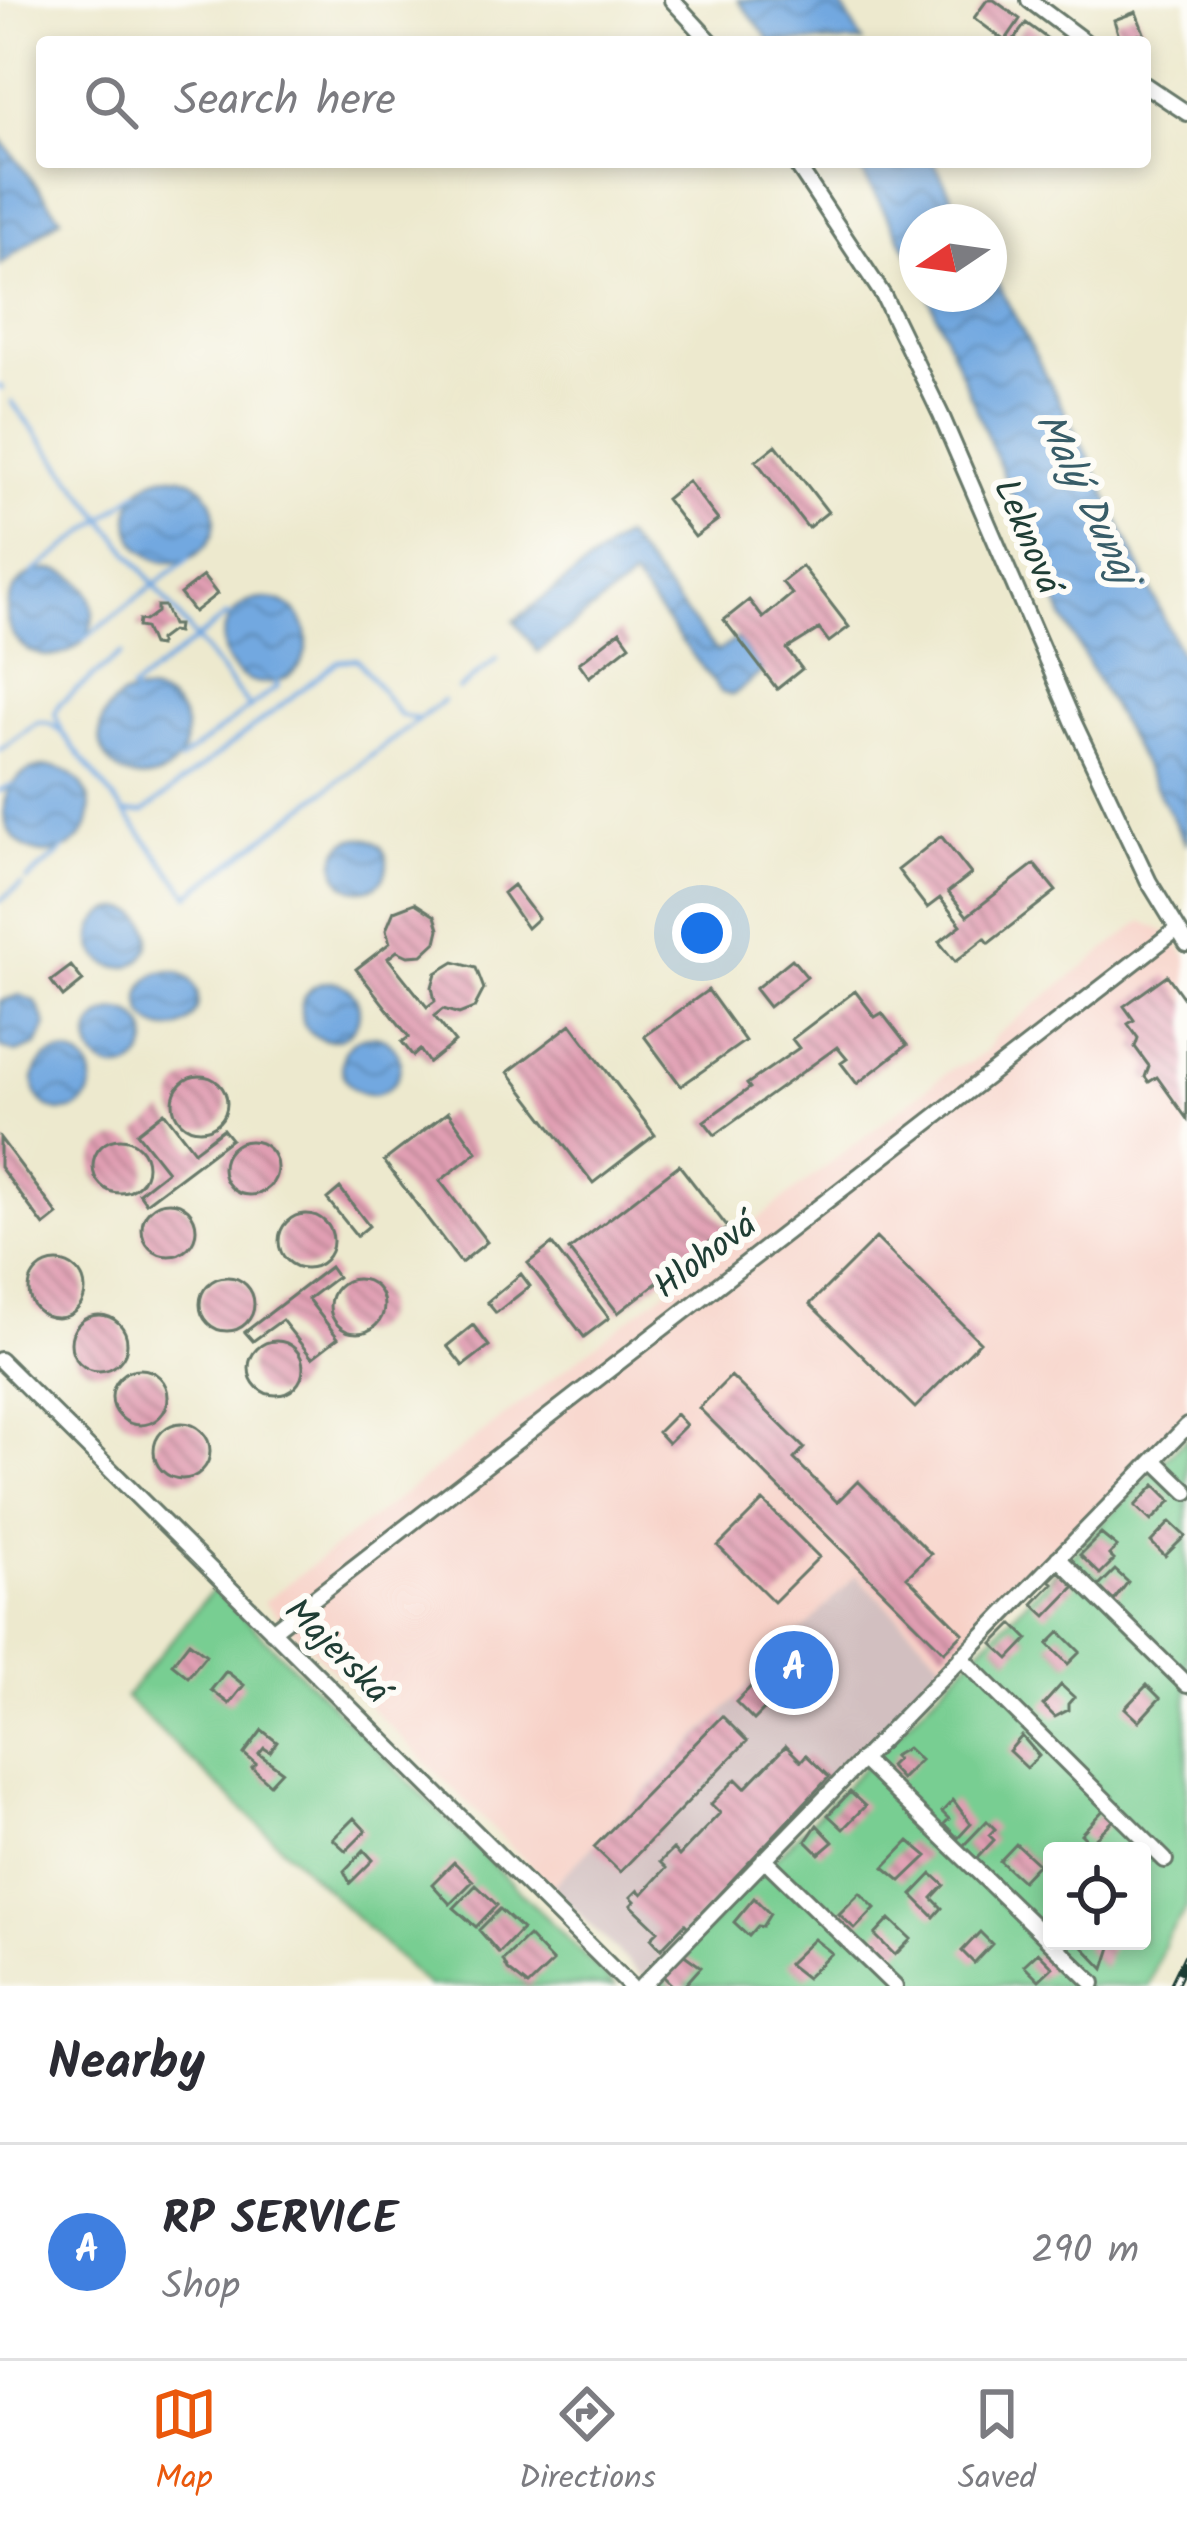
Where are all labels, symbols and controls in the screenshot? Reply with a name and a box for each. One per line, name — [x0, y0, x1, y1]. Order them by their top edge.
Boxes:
search box — [36, 36, 1151, 168]
text: Search here — [174, 66, 396, 138]
icon: search — [78, 69, 144, 135]
north arrow — [899, 204, 1007, 312]
water label: Malý Dunaj — [1016, 402, 1157, 603]
street label: Leknová — [976, 470, 1077, 606]
your location — [672, 903, 732, 963]
street label: Hlohová — [642, 1197, 772, 1315]
street label: Majerská — [269, 1585, 405, 1721]
pin: A — [755, 1625, 833, 1715]
map controls — [1043, 1842, 1151, 1950]
button: locate — [1043, 1842, 1151, 1950]
text: Nearby — [48, 2024, 205, 2105]
text: RP SERVICE — [162, 2185, 398, 2257]
text: A — [75, 2221, 99, 2283]
text: 290 m — [1031, 2221, 1139, 2283]
text: Shop — [162, 2257, 240, 2319]
tab: Map — [151, 2381, 217, 2506]
tab: Directions — [519, 2381, 656, 2506]
tab: Saved — [958, 2381, 1036, 2506]

